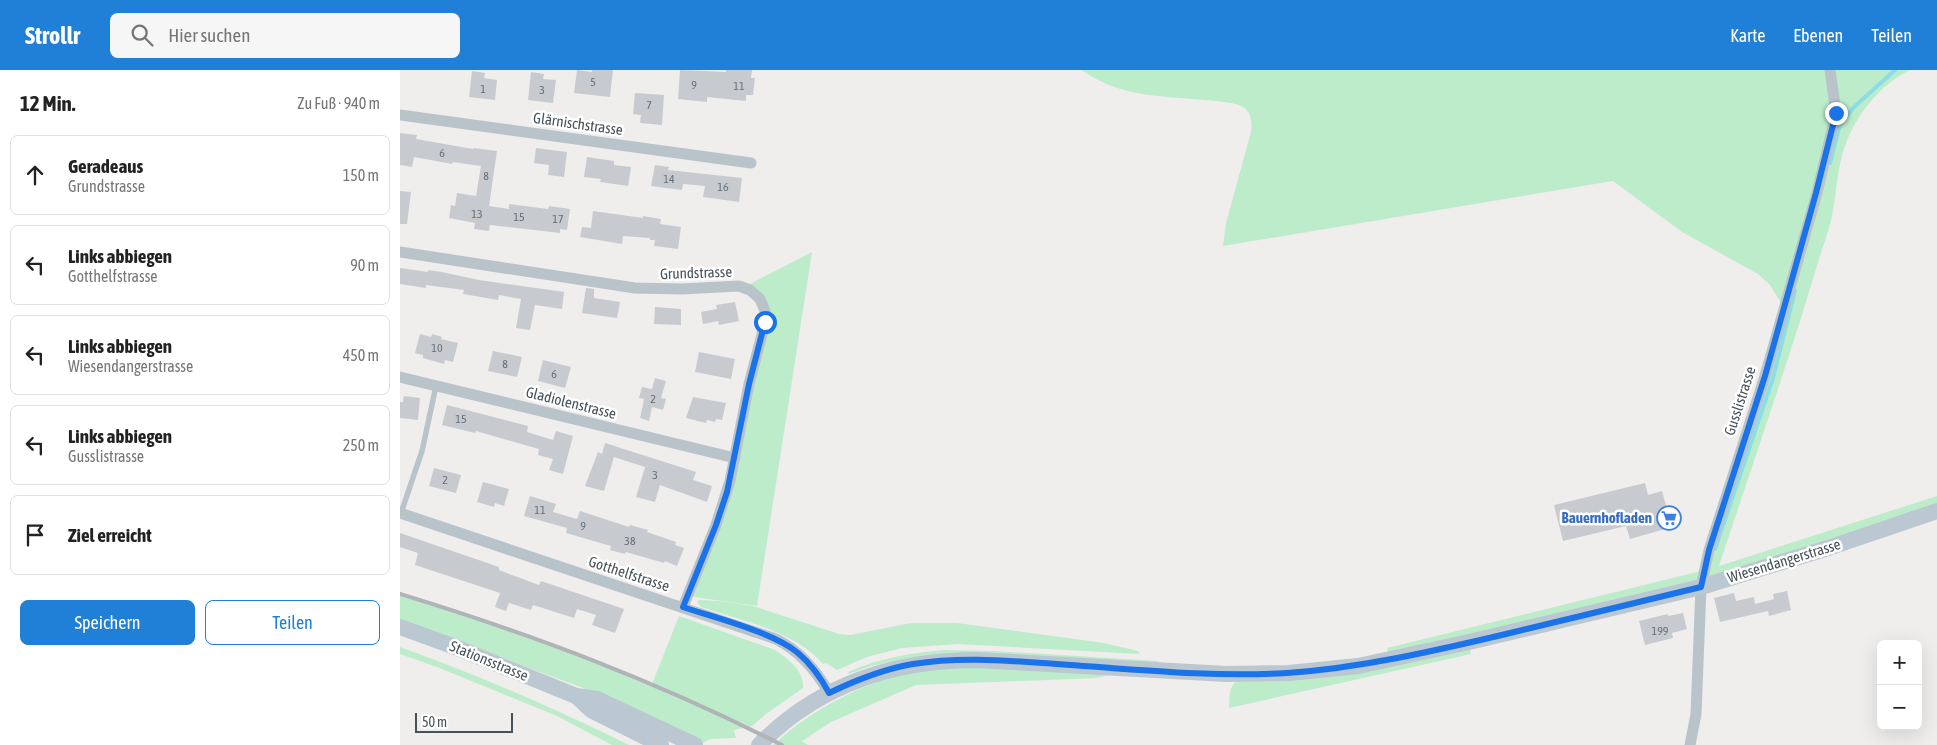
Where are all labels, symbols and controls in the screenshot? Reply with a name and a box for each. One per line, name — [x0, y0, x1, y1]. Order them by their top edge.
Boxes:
search box — [110, 13, 460, 58]
icon: search — [128, 21, 156, 49]
text: Strollr — [25, 22, 80, 49]
text: Hier suchen — [168, 24, 250, 46]
text: Karte — [1730, 25, 1765, 46]
text: Ebenen — [1793, 25, 1843, 46]
text: Teilen — [1871, 25, 1912, 46]
house number: 5 — [590, 75, 596, 89]
house number: 9 — [691, 78, 697, 92]
house number: 11 — [733, 79, 745, 93]
house number: 1 — [480, 82, 486, 96]
house number: 3 — [539, 83, 545, 97]
text: 12 Min. — [20, 91, 75, 115]
text: Zu Fuß · 940 m — [297, 94, 380, 112]
house number: 7 — [646, 98, 652, 112]
route end — [1825, 102, 1848, 125]
street label: Glärnischstrasse — [532, 109, 624, 138]
house number: 6 — [439, 146, 445, 160]
text: Geradeaus — [68, 155, 143, 177]
icon: ahead — [21, 161, 49, 189]
text: 150 m — [343, 166, 379, 184]
house number: 8 — [483, 169, 489, 183]
house number: 14 — [663, 172, 675, 186]
text: Grundstrasse — [68, 177, 145, 195]
house number: 16 — [717, 180, 729, 194]
house number: 13 — [471, 207, 483, 221]
house number: 15 — [513, 210, 525, 224]
house number: 17 — [552, 212, 564, 226]
text: Links abbiegen — [68, 245, 172, 267]
icon: left — [21, 251, 49, 279]
text: 90 m — [350, 256, 379, 274]
street label: Grundstrasse — [660, 263, 733, 282]
text: Gotthelfstrasse — [68, 267, 158, 285]
route start — [754, 311, 777, 334]
text: Links abbiegen — [68, 335, 172, 357]
icon: left — [21, 341, 49, 369]
house number: 10 — [431, 341, 443, 355]
text: 450 m — [343, 346, 379, 364]
text: Wiesendangerstrasse — [68, 357, 193, 375]
house number: 8 — [502, 357, 508, 371]
street label: Gusslistrasse — [1720, 364, 1759, 437]
house number: 6 — [551, 367, 557, 381]
street label: Gladiolenstrasse — [524, 383, 618, 422]
house number: 2 — [650, 392, 656, 406]
house number: 15 — [455, 412, 467, 426]
text: Links abbiegen — [68, 425, 172, 447]
icon: left — [21, 431, 49, 459]
text: 250 m — [343, 436, 379, 454]
text: Gusslistrasse — [68, 447, 144, 465]
house number: 3 — [652, 468, 658, 482]
house number: 2 — [442, 473, 448, 487]
house number: 11 — [534, 503, 546, 517]
supermarket icon: Bauernhofladen — [1656, 505, 1682, 531]
place label: Bauernhofladen — [1562, 509, 1652, 526]
house number: 9 — [580, 519, 586, 533]
icon: arrive — [21, 521, 49, 549]
text: Ziel erreicht — [68, 524, 152, 546]
house number: 38 — [624, 534, 636, 548]
street label: Wiesendangerstrasse — [1725, 535, 1843, 586]
street label: Gotthelfstrasse — [587, 552, 672, 595]
button: Speichern — [20, 600, 195, 645]
button: Teilen — [205, 600, 380, 645]
house number: 199 — [1652, 624, 1669, 638]
street label: Stationsstrasse — [447, 637, 531, 684]
map controls — [1877, 640, 1922, 730]
button: + — [1877, 640, 1922, 685]
button: − — [1877, 685, 1922, 730]
scale bar — [415, 710, 512, 733]
text: 50 m — [422, 714, 447, 730]

